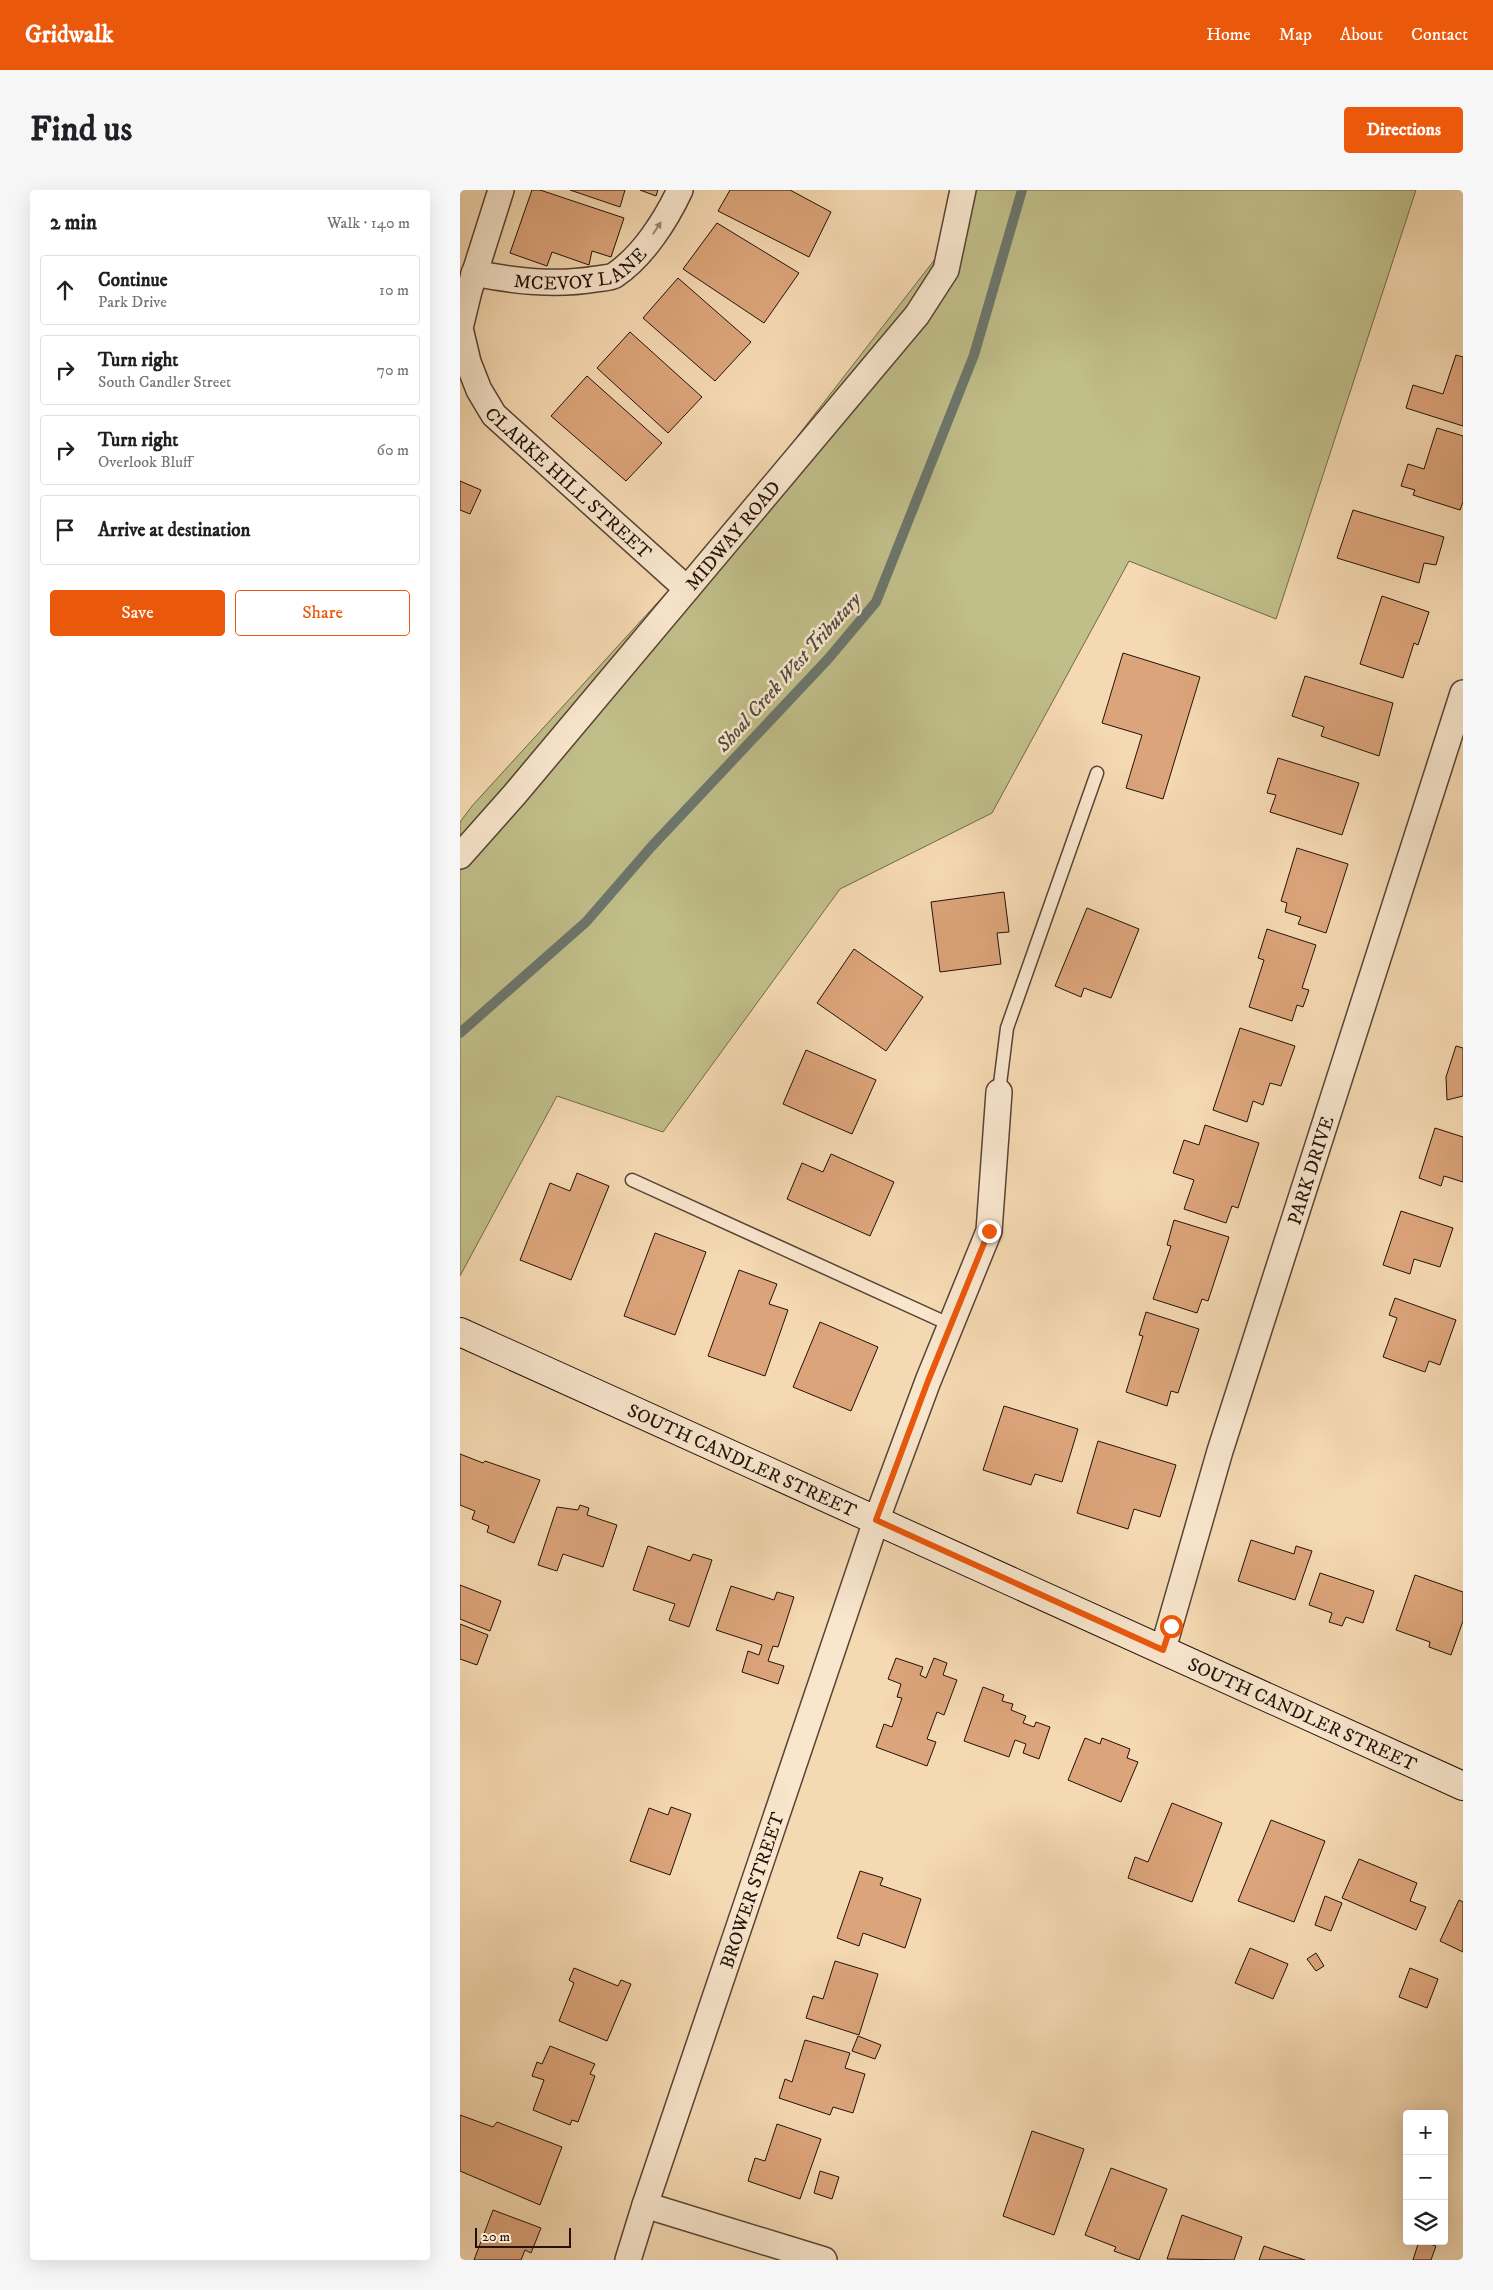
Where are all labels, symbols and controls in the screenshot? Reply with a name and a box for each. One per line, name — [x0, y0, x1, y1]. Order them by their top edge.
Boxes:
text: Gridwalk — [25, 20, 113, 50]
text: Home — [1206, 24, 1251, 46]
text: Map — [1279, 24, 1312, 46]
text: About — [1340, 24, 1383, 46]
text: Contact — [1411, 24, 1468, 46]
button: Directions — [1344, 107, 1463, 153]
text: Find us — [30, 108, 132, 152]
text: 2 min — [50, 210, 97, 236]
text: Walk · 140 m — [327, 213, 410, 233]
one-way arrow — [652, 222, 662, 235]
street label: MCEVOY LANE — [513, 243, 652, 295]
text: Continue — [98, 269, 168, 292]
icon: ahead — [51, 276, 79, 304]
text: 10 m — [379, 280, 409, 300]
text: Park Drive — [98, 292, 167, 312]
text: Turn right — [98, 349, 178, 372]
icon: right — [51, 356, 79, 384]
text: 70 m — [377, 360, 409, 380]
text: South Candler Street — [98, 372, 231, 392]
street label: CLARKE HILL STREET — [479, 404, 656, 565]
text: Turn right — [98, 429, 178, 452]
icon: right — [51, 436, 79, 464]
text: 60 m — [377, 440, 409, 460]
text: Overlook Bluff — [98, 452, 192, 472]
street label: MIDWAY ROAD — [681, 477, 786, 595]
icon: arrive — [51, 516, 79, 544]
text: Arrive at destination — [98, 519, 250, 542]
water label: Shoal Creek West Tributary — [710, 587, 868, 758]
button: Save — [50, 590, 225, 636]
button: Share — [235, 590, 410, 636]
street label: PARK DRIVE — [1283, 1113, 1340, 1228]
route end — [978, 1220, 1001, 1243]
street label: SOUTH CANDLER STREET — [624, 1399, 860, 1523]
route start — [1160, 1615, 1183, 1638]
street label: SOUTH CANDLER STREET — [1184, 1653, 1421, 1777]
street label: BROWER STREET — [716, 1809, 790, 1972]
map controls — [1403, 2110, 1448, 2245]
button: + — [1403, 2110, 1448, 2155]
button: − — [1403, 2155, 1448, 2200]
button: layers — [1403, 2200, 1448, 2245]
scale bar — [475, 2225, 571, 2248]
text: 20 m — [482, 2228, 510, 2246]

